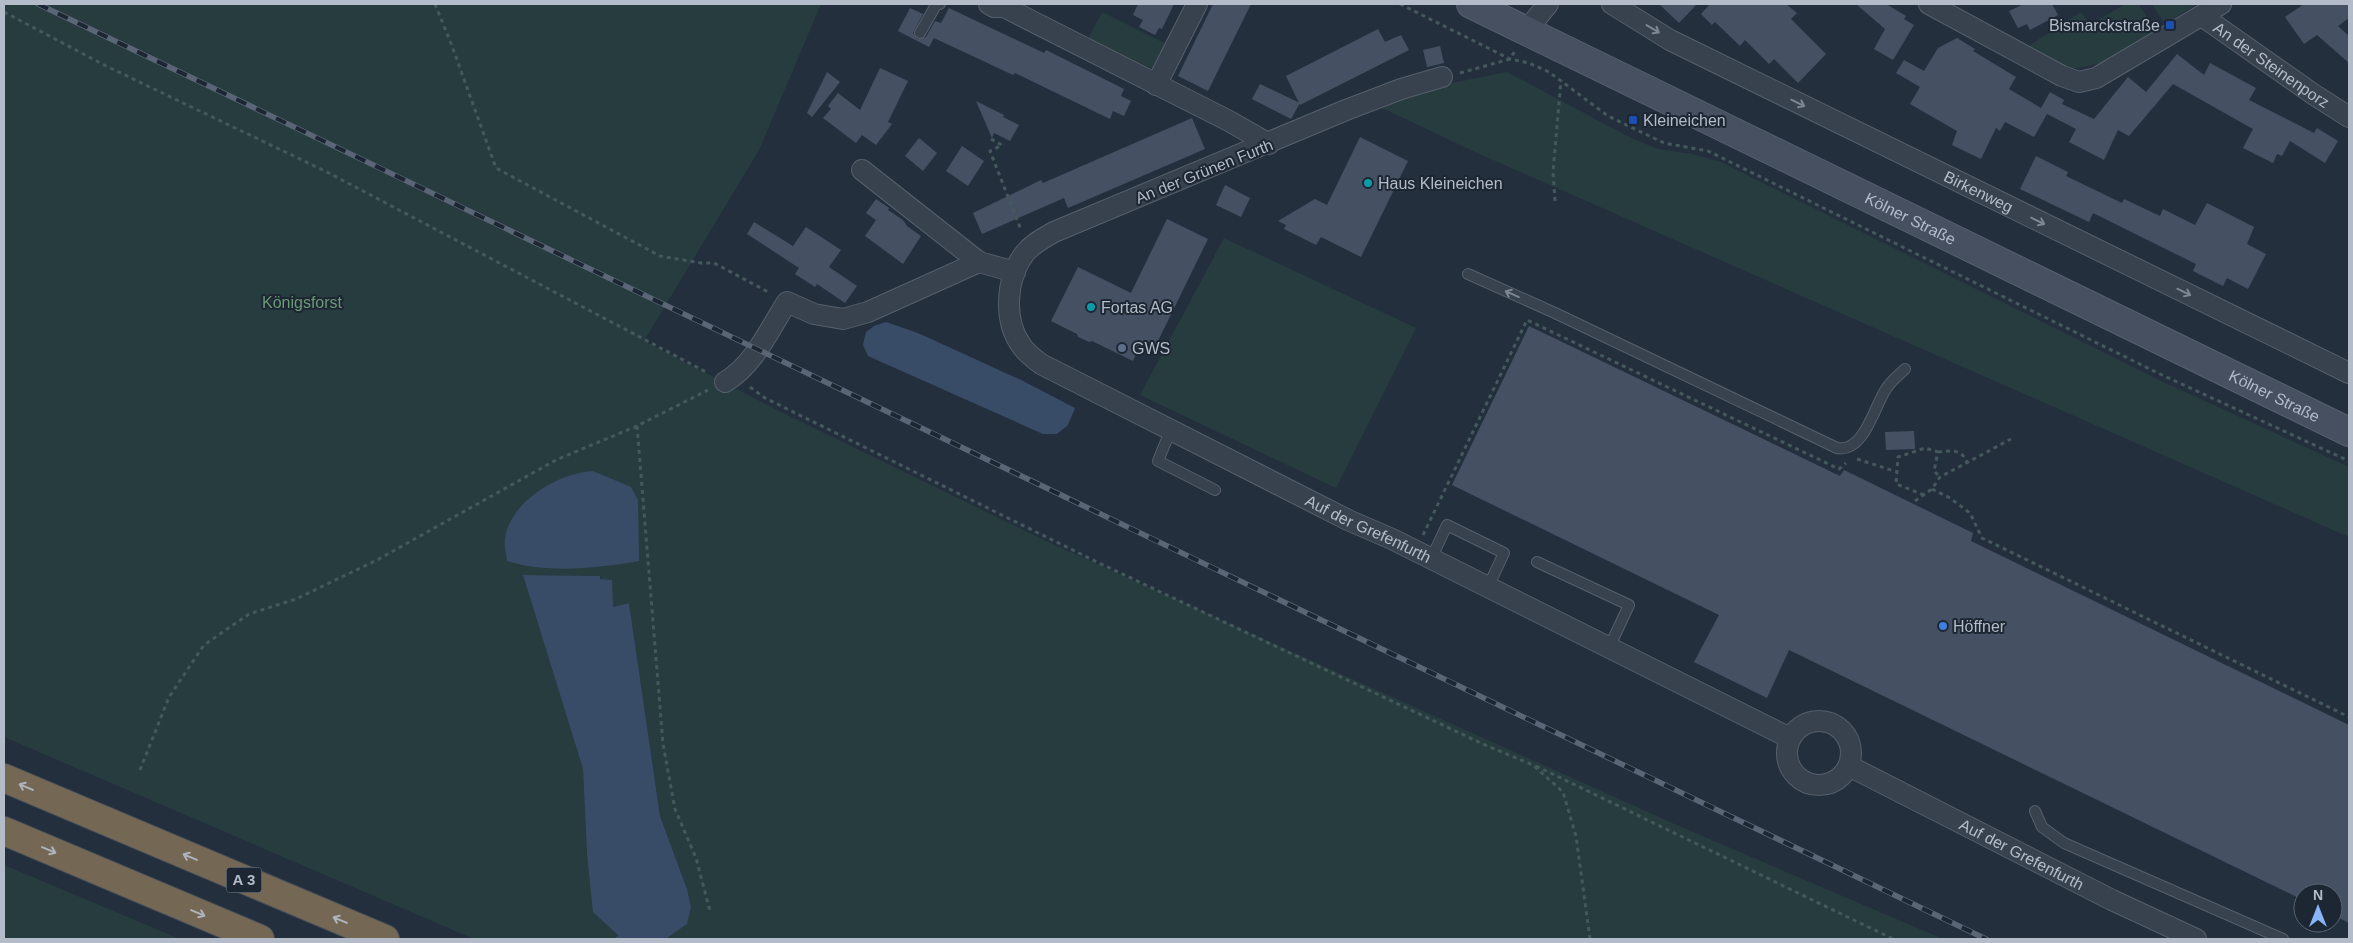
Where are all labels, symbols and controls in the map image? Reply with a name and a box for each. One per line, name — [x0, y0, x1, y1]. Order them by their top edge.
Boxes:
place label: Bismarckstraße — [2049, 17, 2160, 34]
marker: Bismarckstraße — [2164, 19, 2176, 31]
street label: An der Steinenporz — [2210, 19, 2332, 111]
one-way arrow — [1646, 25, 1660, 35]
one-way arrow — [1790, 98, 1805, 108]
place label: Kleineichen — [1643, 112, 1726, 129]
marker: Kleineichen — [1627, 114, 1639, 126]
street label: An der Grünen Furth — [1133, 136, 1275, 207]
street label: Birkenweg — [1941, 168, 2016, 216]
place label: Haus Kleineichen — [1378, 175, 1503, 192]
marker: Haus Kleineichen — [1362, 177, 1374, 189]
street label: Kölner Straße — [1862, 189, 1959, 248]
one-way arrow — [2031, 216, 2046, 226]
one-way arrow — [1505, 288, 1520, 298]
one-way arrow — [2176, 288, 2191, 297]
park label: Königsforst — [262, 294, 343, 311]
place label: Fortas AG — [1101, 299, 1173, 316]
marker: Fortas AG — [1085, 301, 1097, 313]
place label: GWS — [1132, 340, 1170, 357]
marker: GWS — [1116, 342, 1128, 354]
street label: Kölner Straße — [2226, 367, 2323, 426]
street label: Auf der Grefenfurth — [1303, 492, 1434, 566]
place label: Höffner — [1953, 618, 2006, 635]
marker: Höffner — [1937, 620, 1949, 632]
one-way arrow — [19, 782, 34, 792]
street label: Auf der Grefenfurth — [1957, 816, 2087, 893]
one-way arrow — [41, 846, 56, 856]
one-way arrow — [183, 852, 198, 862]
road number: A 3 — [226, 868, 262, 892]
north arrow — [2293, 883, 2343, 933]
text: N — [2313, 887, 2323, 903]
one-way arrow — [190, 909, 205, 919]
one-way arrow — [333, 915, 348, 925]

